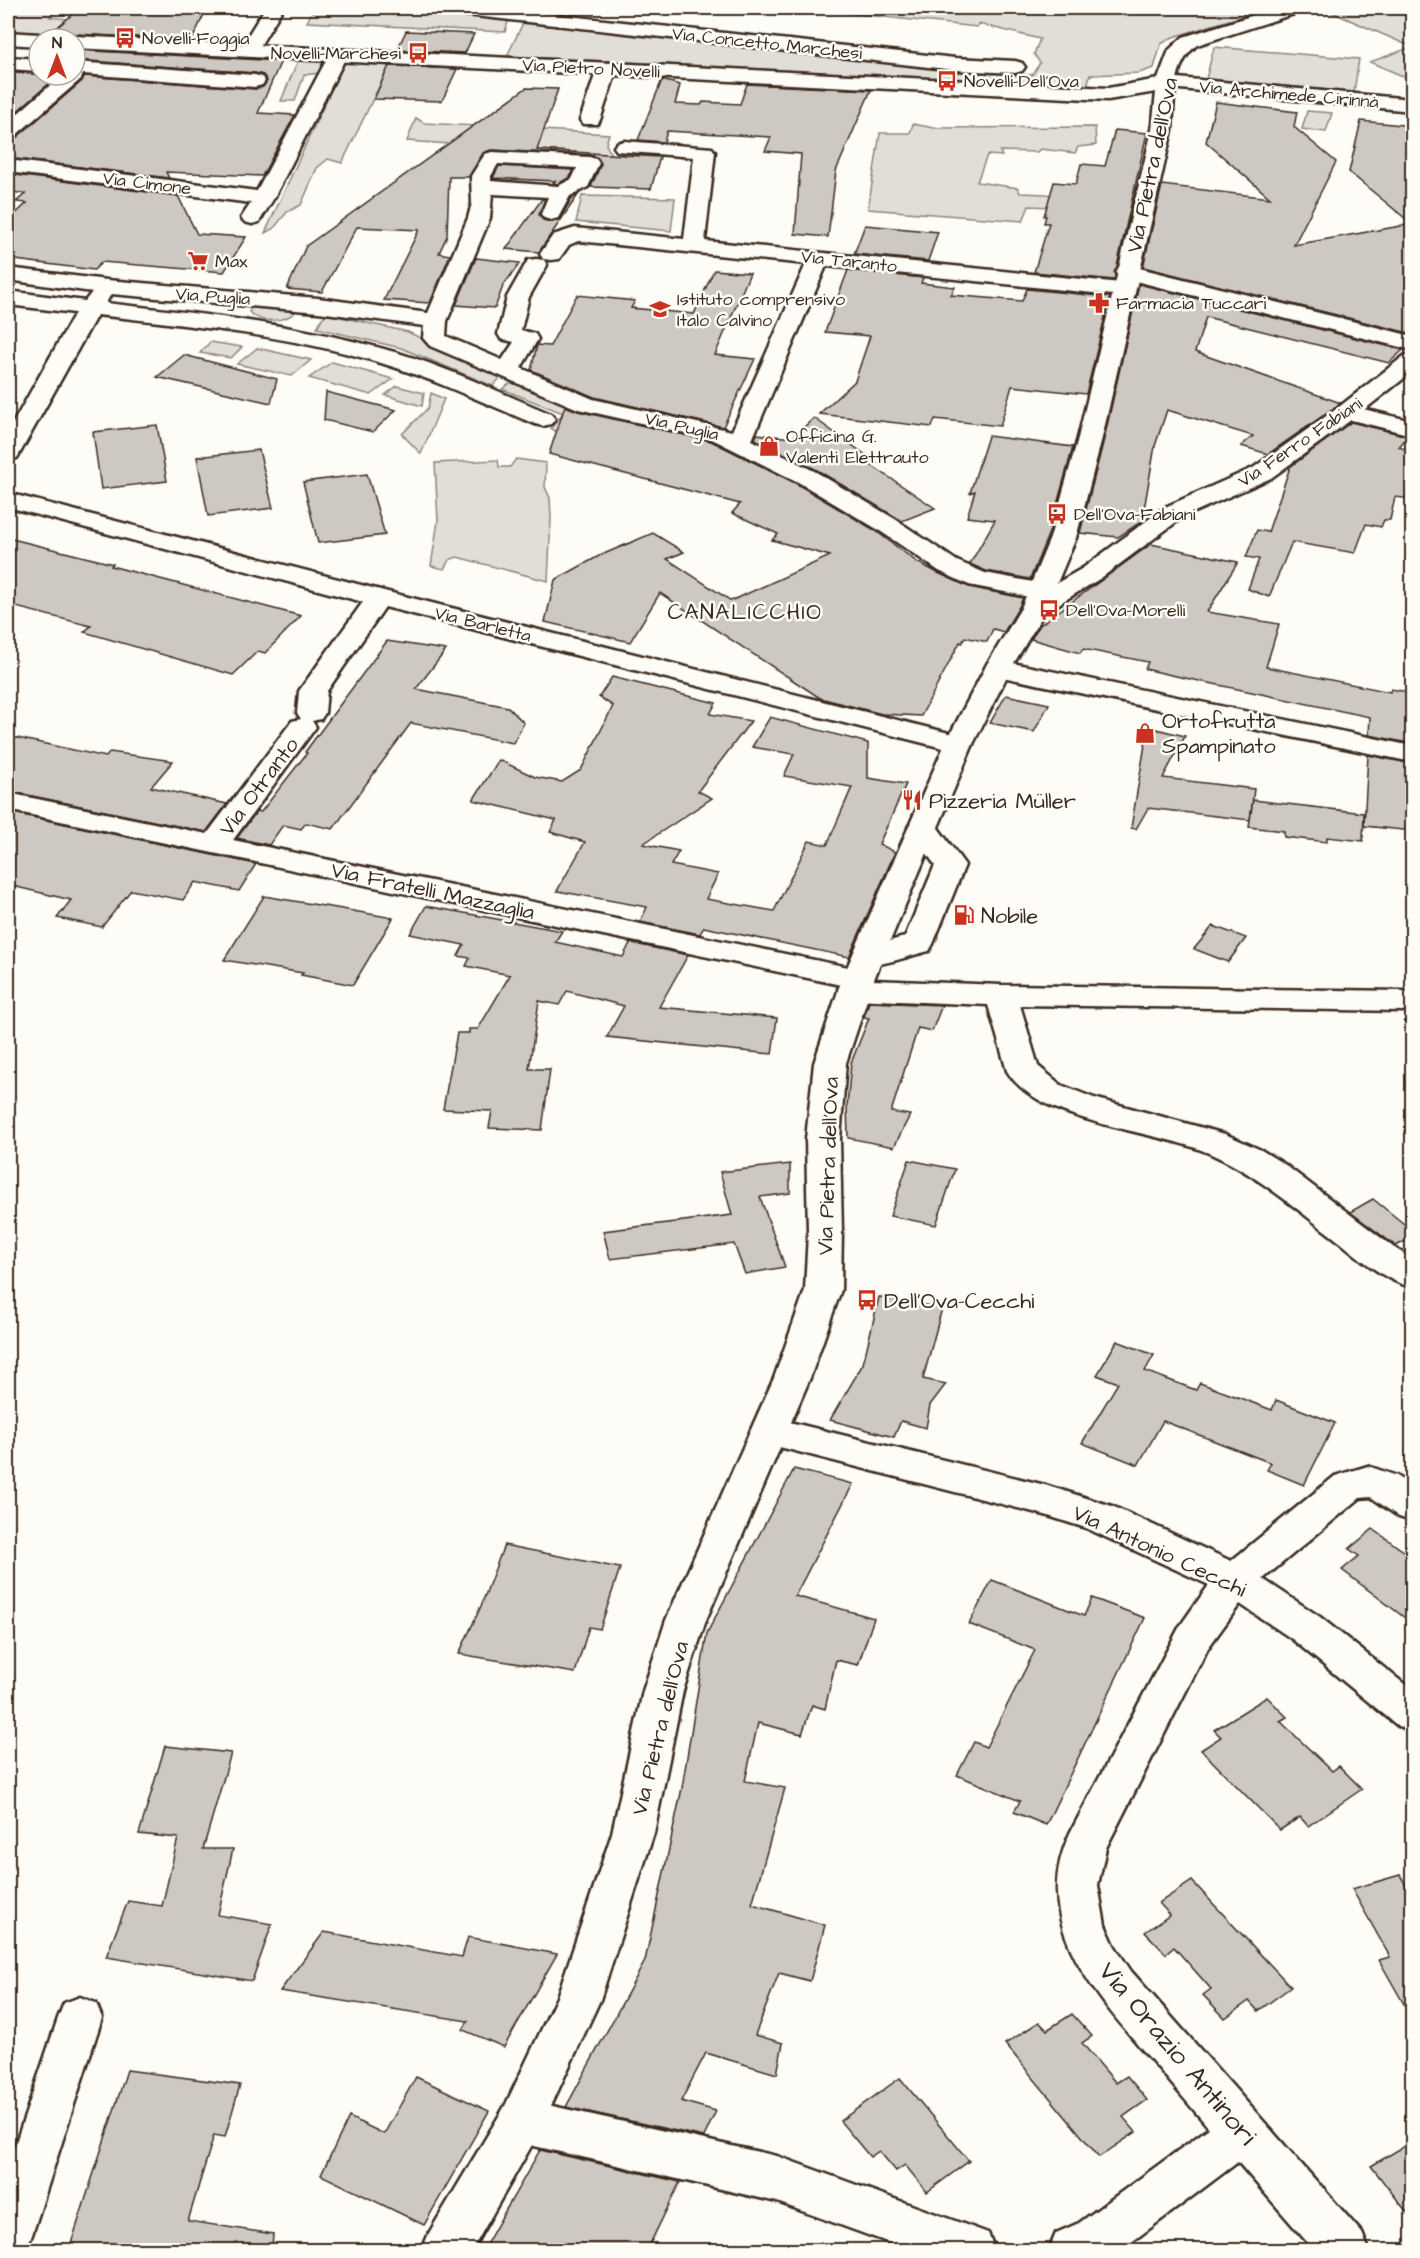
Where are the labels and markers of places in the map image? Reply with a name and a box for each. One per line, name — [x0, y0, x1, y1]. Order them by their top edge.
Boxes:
bus stop icon: Novelli-Foggia — [113, 26, 137, 50]
place label: Novelli-Foggia — [142, 26, 250, 52]
place label: Novelli-Marchesi — [271, 41, 401, 66]
bus stop icon: Novelli-Marchesi — [406, 41, 430, 65]
bus stop icon: Novelli-Dell'Ova — [935, 69, 959, 93]
place label: Novelli-Dell'Ova — [964, 69, 1079, 94]
supermarket icon: Max — [186, 249, 210, 273]
place label: Max — [215, 249, 248, 274]
place label: Istituto comprensivo Italo Calvino — [677, 287, 845, 333]
pharmacy icon: Farmacia Tuccari — [1087, 291, 1111, 315]
place label: Farmacia Tuccari — [1116, 291, 1266, 316]
school or university icon: Istituto comprensivo Italo Calvino — [648, 297, 672, 321]
place label: Officina G. Valenti Elettrauto — [786, 424, 929, 470]
shop icon: Officina G. Valenti Elettrauto — [757, 434, 781, 458]
bus stop icon: Dell'Ova-Fabiani — [1045, 502, 1069, 526]
place label: Dell'Ova-Fabiani — [1074, 502, 1196, 527]
bus stop icon: Dell'Ova-Morelli — [1037, 598, 1061, 622]
place label: Dell'Ova-Morelli — [1066, 598, 1185, 623]
place label: Ortofrutta Spampinato — [1162, 706, 1276, 762]
shop icon: Ortofrutta Spampinato — [1133, 721, 1157, 745]
place label: Pizzeria Müller — [929, 786, 1076, 817]
restaurant icon: Pizzeria Müller — [900, 788, 924, 812]
place label: Nobile — [981, 901, 1038, 932]
fuel station icon: Nobile — [952, 903, 976, 927]
place label: Dell'Ova-Cecchi — [884, 1286, 1034, 1317]
bus stop icon: Dell'Ova-Cecchi — [855, 1288, 879, 1312]

